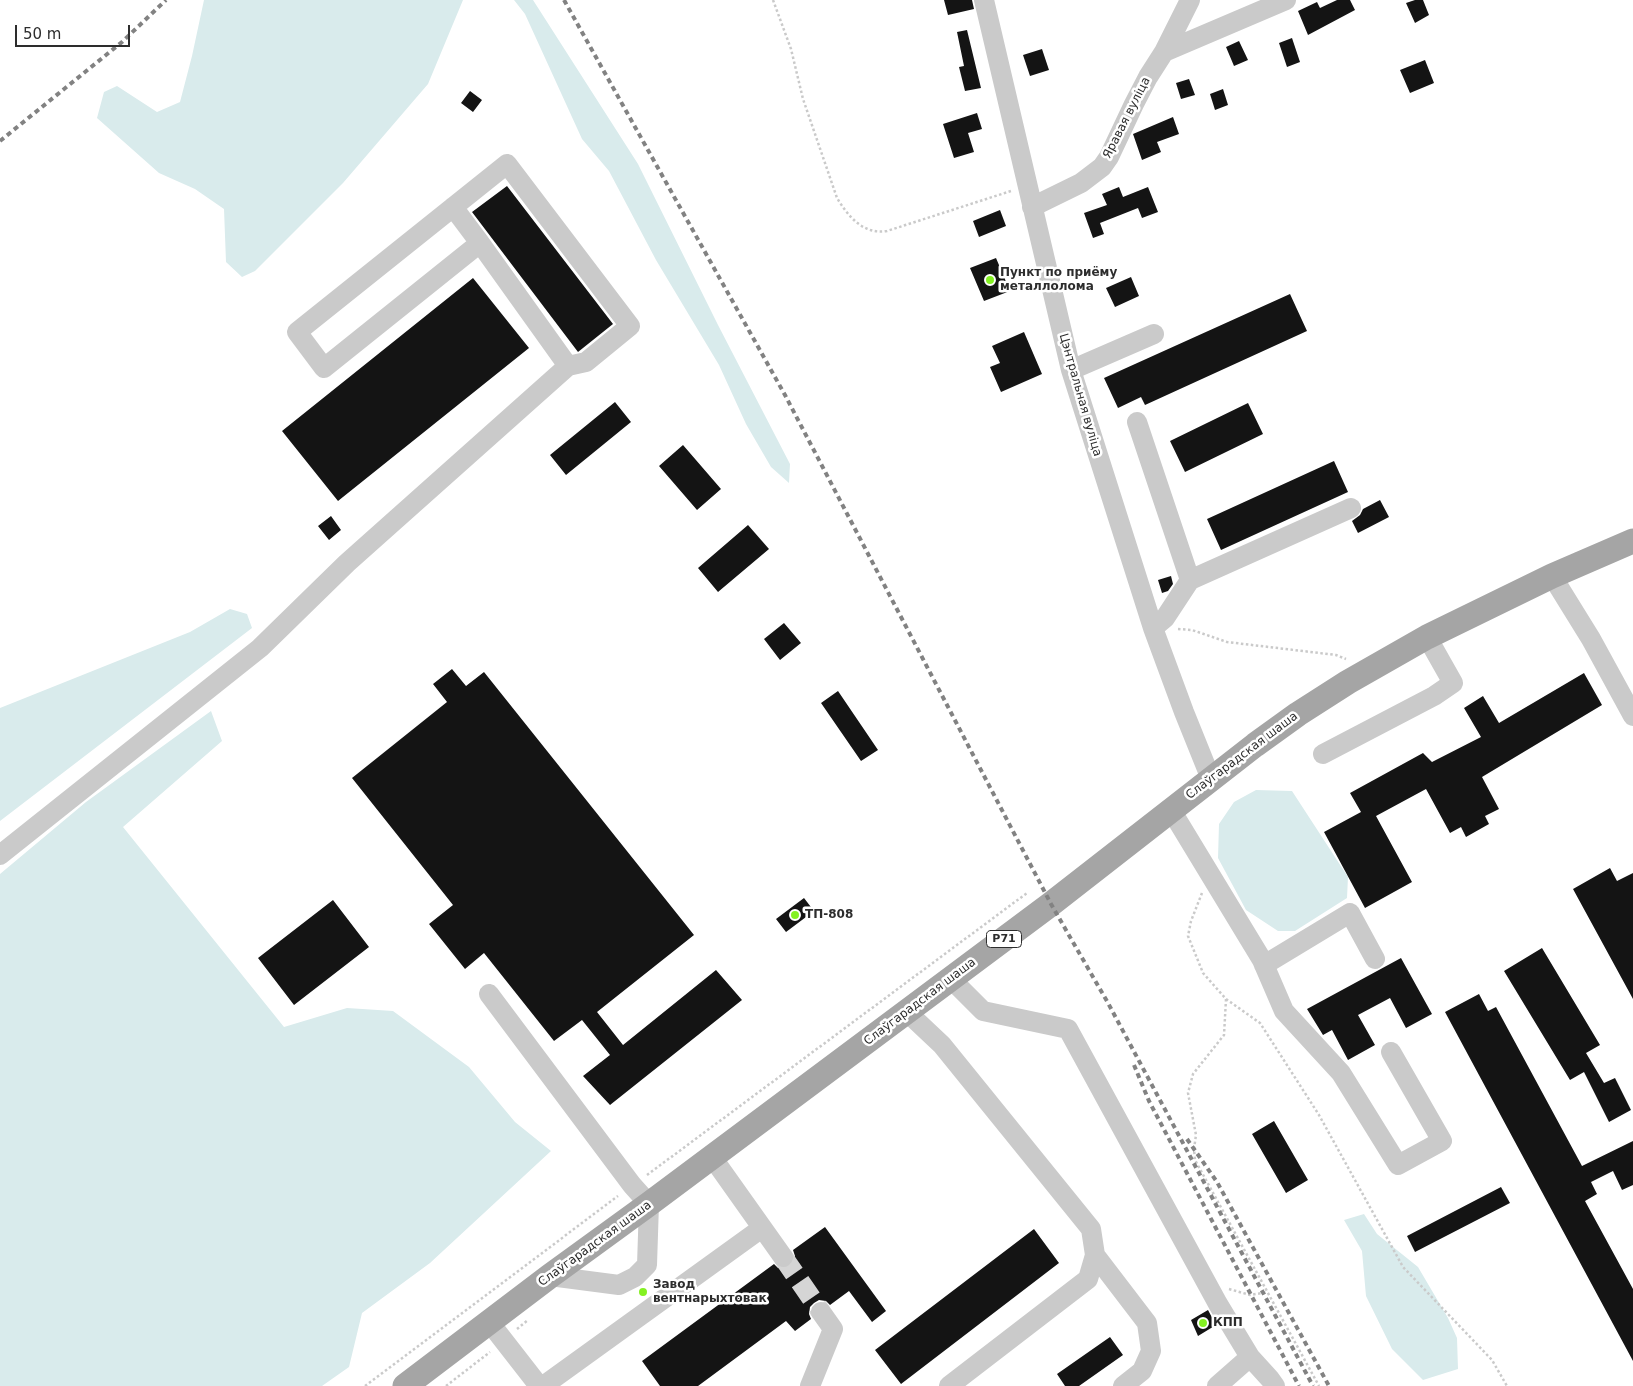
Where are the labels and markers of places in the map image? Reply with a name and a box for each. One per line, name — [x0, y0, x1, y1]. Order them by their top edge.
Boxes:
place label: Пункт по приёму металлолома — [1000, 266, 1117, 294]
marker: Пункт по приёму металлолома — [984, 274, 996, 286]
place label: ТП-808 — [805, 908, 853, 922]
marker: ТП-808 — [789, 909, 801, 921]
place label: Завод вентнарыхтовак — [653, 1278, 767, 1306]
marker: Завод вентнарыхтовак — [637, 1286, 649, 1298]
place label: КПП — [1213, 1316, 1243, 1330]
marker: КПП — [1197, 1317, 1209, 1329]

